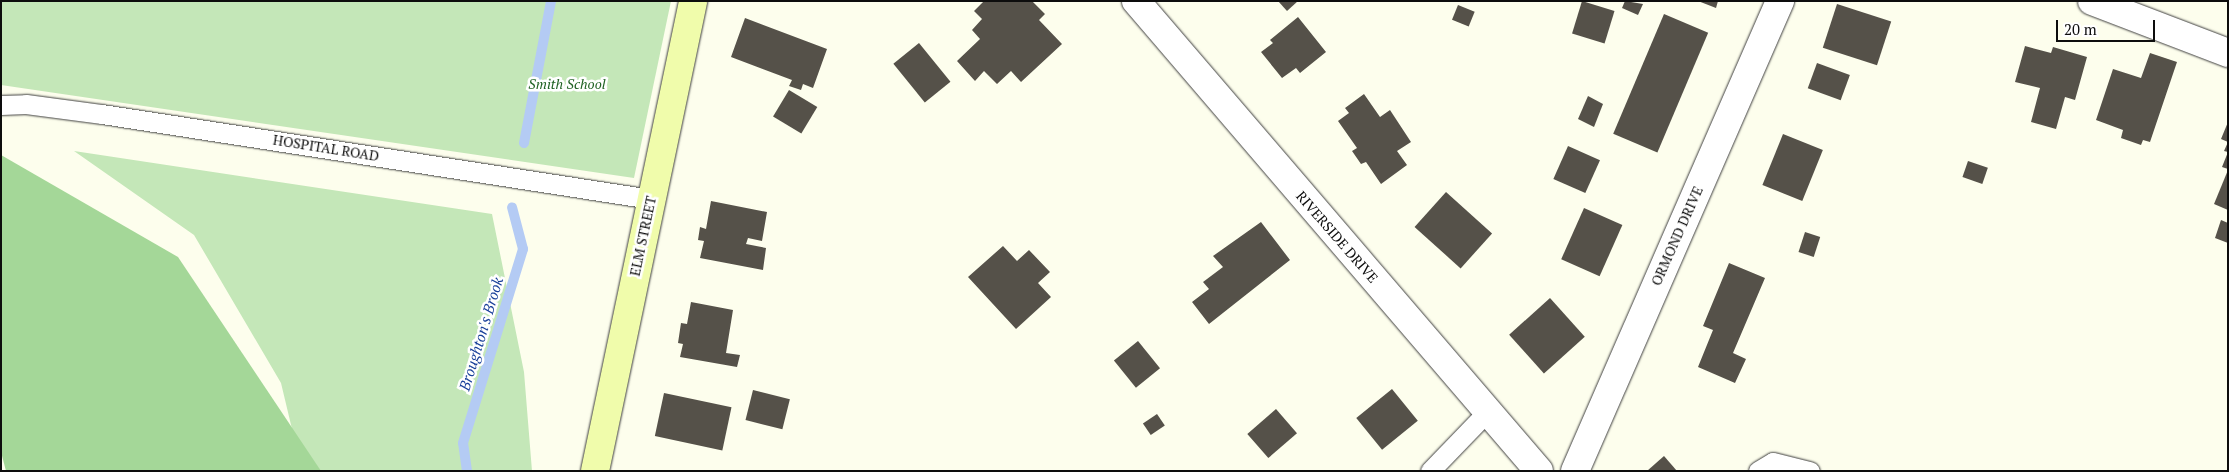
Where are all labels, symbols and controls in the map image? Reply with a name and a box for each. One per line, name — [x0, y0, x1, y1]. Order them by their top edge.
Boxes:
scale bar — [2059, 10, 2158, 42]
text: 20 m — [2064, 19, 2097, 39]
park label: Smith School — [528, 76, 606, 92]
street label: HOSPITAL ROAD — [272, 131, 380, 165]
street label: ORMOND DRIVE — [1648, 184, 1706, 288]
street label: RIVERSIDE DRIVE — [1293, 188, 1381, 286]
street label: ELM STREET — [626, 194, 660, 278]
water label: Broughton's Brook — [455, 275, 507, 393]

